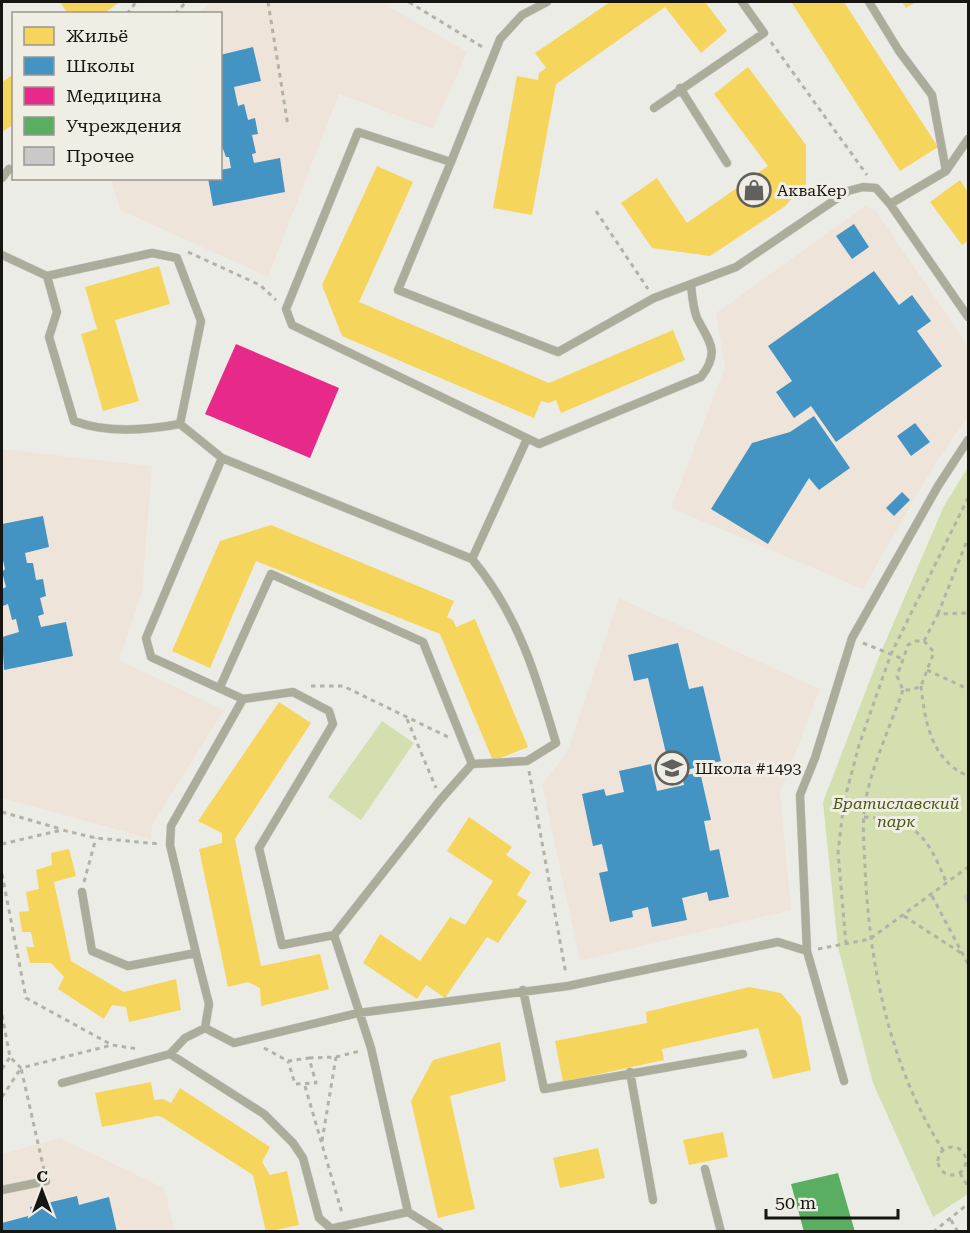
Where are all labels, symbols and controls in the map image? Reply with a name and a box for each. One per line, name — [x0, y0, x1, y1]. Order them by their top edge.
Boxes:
legend — [12, 12, 222, 180]
text: Жильё — [66, 25, 128, 46]
text: Школы — [66, 55, 135, 76]
text: Медицина — [66, 85, 162, 106]
text: Учреждения — [66, 115, 181, 136]
text: Прочее — [66, 145, 134, 166]
shop icon: АкваКер — [736, 172, 772, 208]
place label: АкваКер — [777, 181, 847, 200]
school or university icon: Школа #1493 — [654, 750, 690, 786]
place label: Школа #1493 — [695, 759, 802, 778]
park label: Братиславский парк — [832, 794, 959, 831]
north arrow — [12, 1161, 72, 1221]
text: С — [36, 1167, 48, 1186]
scale bar — [766, 1182, 898, 1220]
text: 50 m — [775, 1192, 816, 1213]

